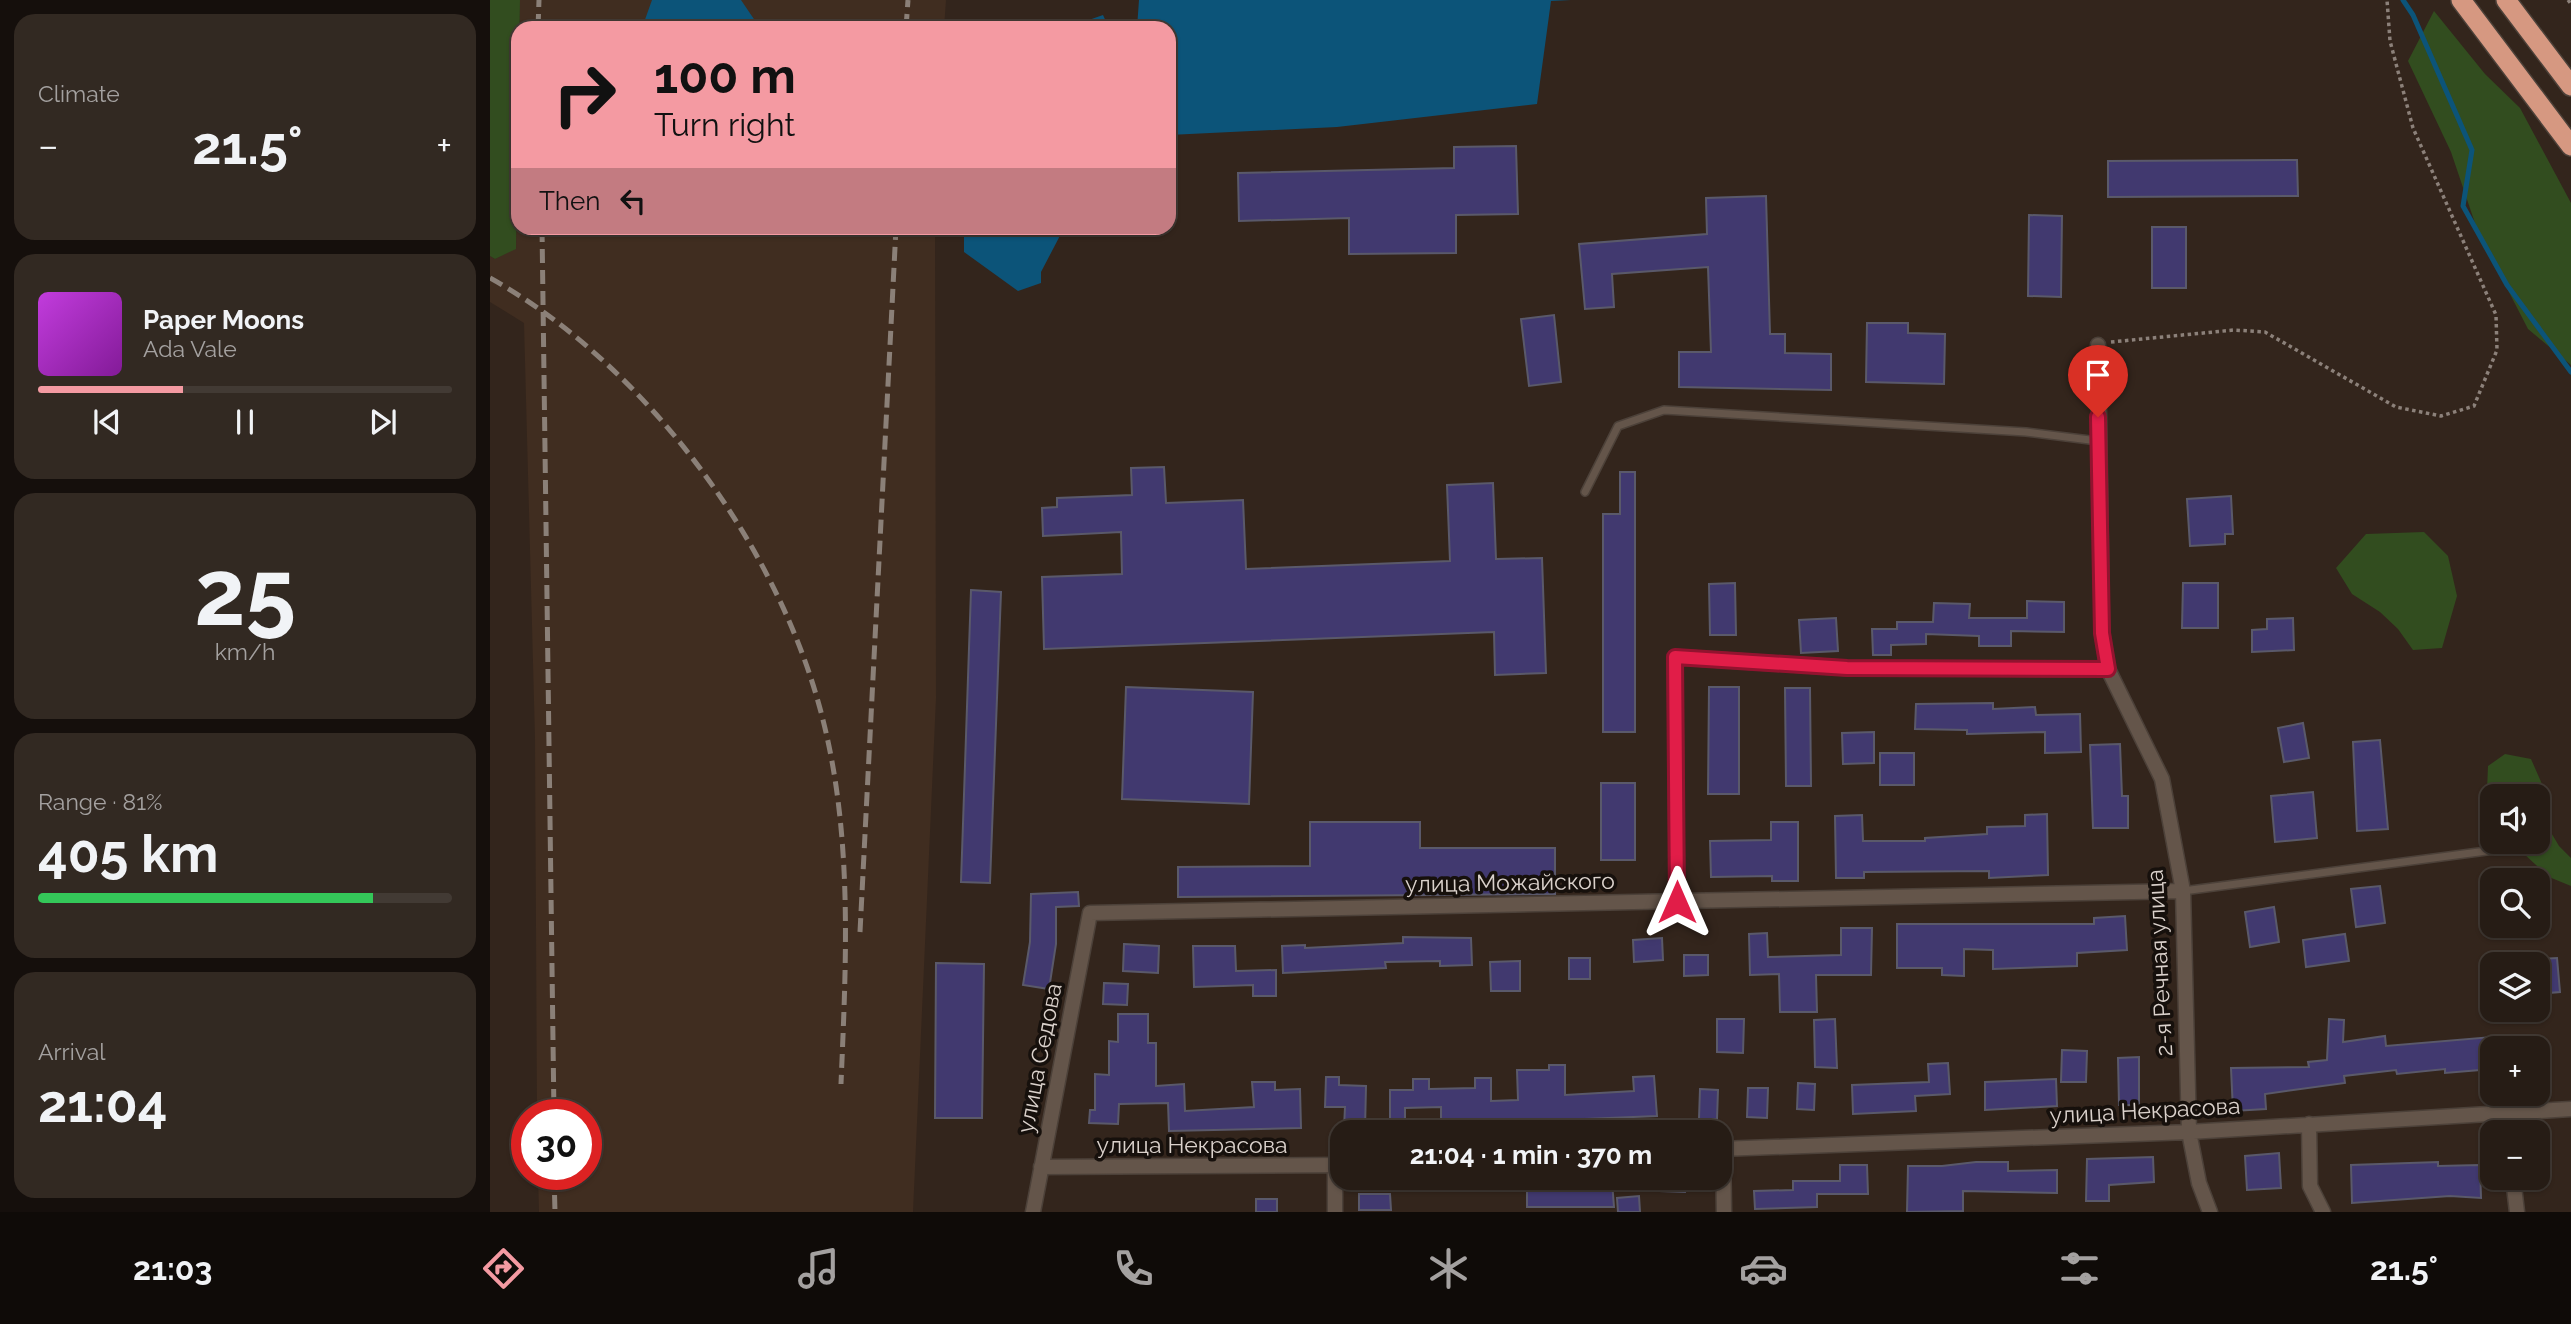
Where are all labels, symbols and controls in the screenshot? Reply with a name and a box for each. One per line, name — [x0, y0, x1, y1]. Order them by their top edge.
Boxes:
text: 100 m — [654, 47, 796, 104]
icon: right — [539, 49, 630, 140]
text: Climate — [38, 80, 120, 107]
text: Turn right — [654, 106, 795, 143]
text: 21.5° — [192, 115, 303, 176]
text: − — [38, 123, 58, 168]
text: + — [436, 123, 452, 168]
icon: left — [614, 182, 652, 220]
text: Then — [539, 186, 600, 216]
text: Paper Moons — [143, 305, 304, 335]
text: Ada Vale — [143, 335, 237, 362]
pin — [2068, 345, 2128, 417]
icon: arrive — [2079, 356, 2117, 394]
icon: previous — [88, 403, 126, 441]
icon: pause — [226, 403, 264, 441]
icon: next — [364, 403, 402, 441]
text: 25 — [194, 539, 296, 646]
text: km/h — [215, 638, 275, 665]
map controls — [2480, 784, 2550, 1190]
button: sound — [2480, 784, 2550, 854]
text: Range · 81% — [38, 788, 162, 815]
text: 405 km — [38, 823, 218, 884]
position arrow — [1640, 865, 1714, 939]
street label: улица Можайского — [1405, 867, 1615, 897]
button: search — [2480, 868, 2550, 938]
street label: 2-я Речная улица — [2141, 869, 2177, 1057]
button: layers — [2480, 952, 2550, 1022]
street label: улица Седова — [1011, 981, 1067, 1135]
button: + — [2480, 1036, 2550, 1106]
text: Arrival — [38, 1038, 105, 1065]
text: 21:04 — [38, 1073, 167, 1134]
street label: улица Некрасова — [2049, 1092, 2241, 1128]
speed limit sign: 30 — [511, 1099, 602, 1190]
button: − — [2480, 1120, 2550, 1190]
street label: улица Некрасова — [1097, 1131, 1287, 1158]
text: 21:04 · 1 min · 370 m — [1410, 1140, 1652, 1170]
icon: directions — [479, 1244, 528, 1293]
icon: music — [794, 1244, 843, 1293]
icon: phone — [1109, 1244, 1158, 1293]
icon: climate — [1424, 1244, 1473, 1293]
icon: car — [1739, 1244, 1788, 1293]
icon: filters — [2055, 1244, 2104, 1293]
text: 21:03 — [133, 1250, 212, 1287]
text: 21.5° — [2370, 1250, 2438, 1287]

